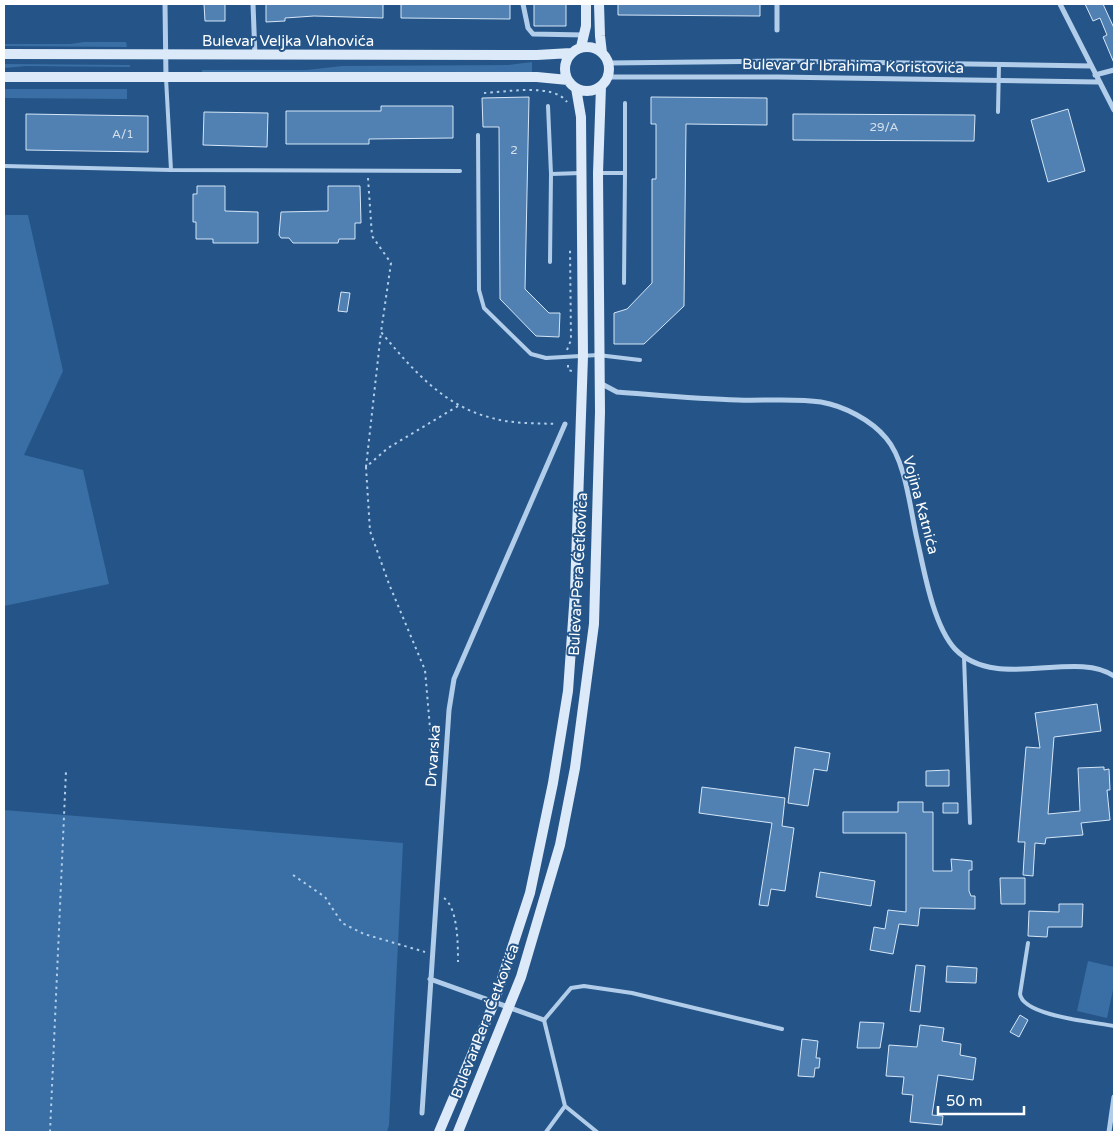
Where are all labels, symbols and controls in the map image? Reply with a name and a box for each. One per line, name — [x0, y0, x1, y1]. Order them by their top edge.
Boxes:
street label: Bulevar Veljka Vlahovića — [202, 32, 374, 50]
street label: Bulevar dr Ibrahima Koristovića — [742, 55, 964, 77]
house number: 29/A — [870, 120, 899, 134]
house number: A/1 — [112, 127, 134, 141]
house number: 2 — [510, 143, 518, 157]
street label: Vojina Katnića — [899, 454, 943, 556]
street label: Bulevar Pera Ćetkovića — [565, 492, 591, 656]
street label: Drvarska — [422, 724, 444, 788]
street label: Bulevar Pera Ćetkovića — [447, 941, 523, 1101]
scale bar — [938, 1084, 1024, 1116]
text: 50 m — [946, 1092, 983, 1110]

